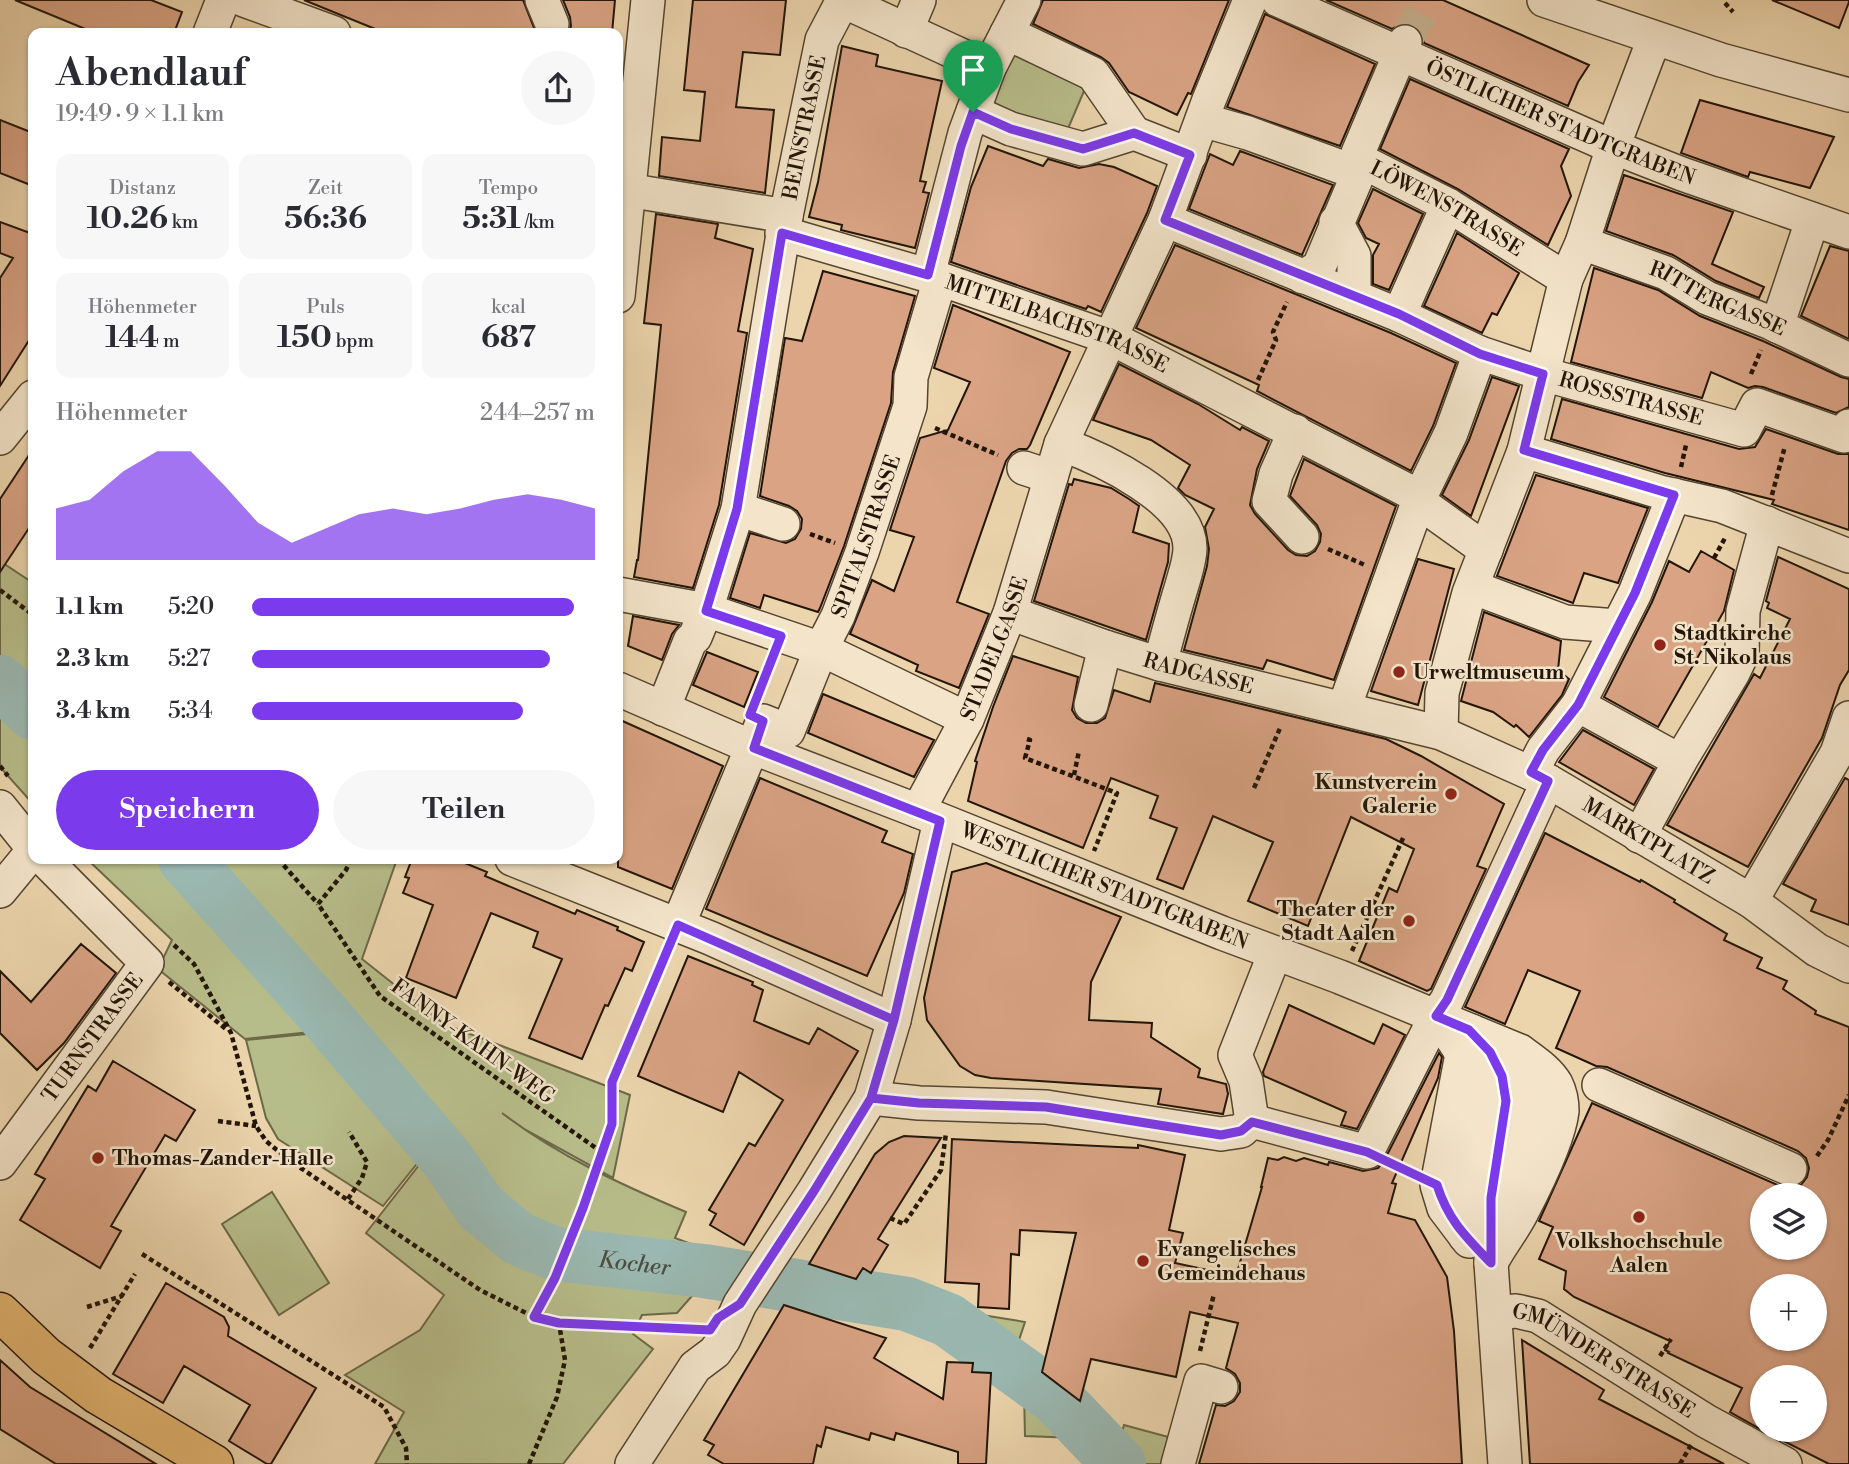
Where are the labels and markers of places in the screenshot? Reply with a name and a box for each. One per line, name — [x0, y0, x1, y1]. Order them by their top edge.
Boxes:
pin — [943, 40, 1003, 112]
place label: Stadtkirche St. Nikolaus — [1674, 621, 1791, 671]
marker: Stadtkirche St. Nikolaus — [1652, 637, 1668, 653]
place label: Urweltmuseum — [1413, 660, 1564, 686]
marker: Urweltmuseum — [1391, 664, 1407, 680]
place label: Kunstverein Galerie — [1315, 770, 1437, 820]
marker: Kunstverein Galerie — [1443, 786, 1459, 802]
place label: Theater der Stadt Aalen — [1277, 897, 1395, 947]
marker: Theater der Stadt Aalen — [1401, 913, 1417, 929]
place label: Thomas-Zander-Halle — [112, 1146, 334, 1172]
marker: Thomas-Zander-Halle — [90, 1150, 106, 1166]
marker: Volkshochschule Aalen — [1631, 1209, 1647, 1225]
place label: Volkshochschule Aalen — [1554, 1229, 1723, 1279]
place label: Evangelisches Gemeindehaus — [1157, 1237, 1306, 1287]
marker: Evangelisches Gemeindehaus — [1135, 1253, 1151, 1269]

